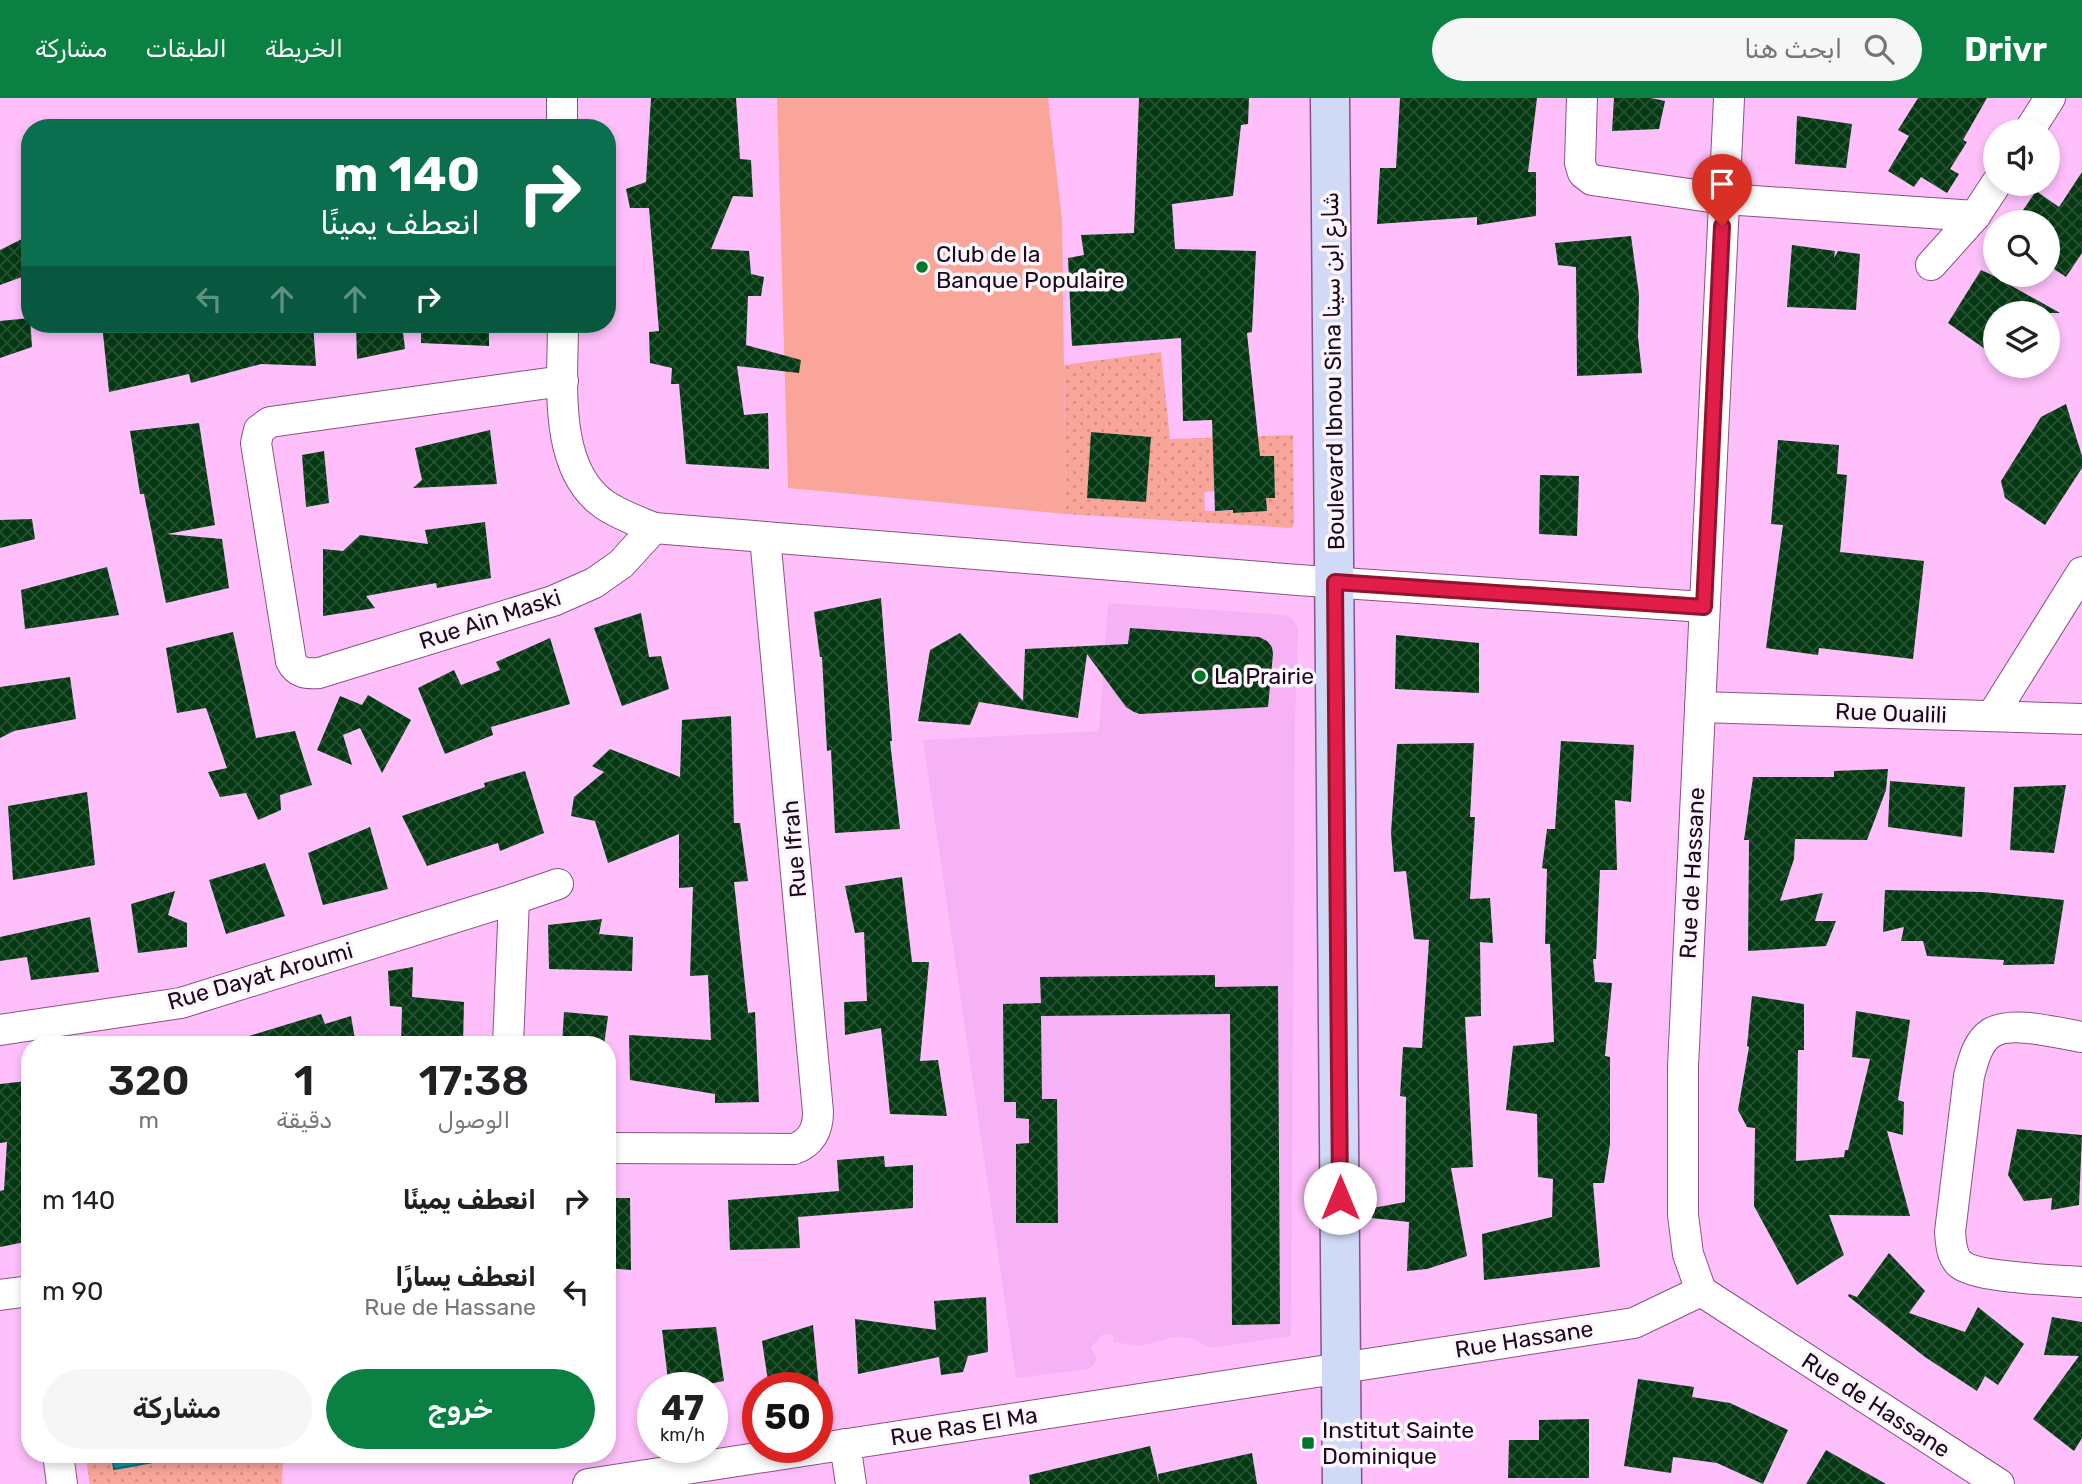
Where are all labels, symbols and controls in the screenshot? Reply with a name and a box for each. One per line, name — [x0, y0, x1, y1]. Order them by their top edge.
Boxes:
search box — [1432, 18, 1922, 81]
icon: search — [1860, 30, 1898, 68]
text: Drivr — [1964, 30, 2047, 69]
text: ابحث هنا — [1744, 34, 1842, 65]
text: مشاركة — [35, 35, 107, 63]
text: الطبقات — [145, 35, 227, 63]
text: الخريطة — [265, 35, 343, 63]
map controls — [1983, 119, 2060, 378]
button: sound — [1983, 119, 2060, 196]
text: 140 m — [334, 145, 480, 203]
icon: right — [504, 147, 595, 238]
pin — [1692, 154, 1752, 226]
icon: arrive — [1703, 165, 1741, 203]
street label: Boulevard Ibnou Sina شارع ابن سينا — [1316, 191, 1352, 550]
text: انعطف يمينًا — [320, 204, 480, 242]
button: search — [1983, 210, 2060, 287]
place label: Club de la Banque Populaire — [936, 240, 1125, 294]
marker: Club de la Banque Populaire — [914, 259, 930, 275]
icon: left — [190, 280, 228, 318]
icon: ahead — [263, 280, 301, 318]
icon: ahead — [336, 280, 374, 318]
icon: right — [409, 280, 447, 318]
button: layers — [1983, 301, 2060, 378]
street label: Rue Ain Maski — [416, 583, 564, 655]
place label: La Prairie — [1214, 662, 1314, 690]
marker: La Prairie — [1192, 668, 1208, 684]
street label: Rue Oualili — [1835, 697, 1947, 729]
street label: Rue de Hassane — [1674, 787, 1710, 959]
street label: Rue Ifrah — [776, 799, 812, 899]
street label: Rue Dayat Aroumi — [164, 936, 356, 1016]
text: 320 — [108, 1056, 190, 1106]
text: 1 — [294, 1056, 314, 1106]
text: 17:38 — [419, 1056, 529, 1106]
text: m — [138, 1106, 159, 1134]
text: دقيقة — [276, 1106, 332, 1134]
text: الوصول — [438, 1106, 510, 1134]
position arrow — [1303, 1161, 1377, 1235]
icon: right — [557, 1182, 595, 1220]
text: 140 m — [42, 1185, 115, 1216]
text: انعطف يمينًا — [403, 1185, 536, 1216]
text: انعطف يسارًا — [395, 1262, 536, 1293]
icon: left — [557, 1273, 595, 1311]
text: 90 m — [42, 1276, 103, 1307]
text: Rue de Hassane — [364, 1293, 536, 1321]
street label: Rue Hassane — [1453, 1314, 1595, 1364]
street label: Rue de Hassane — [1796, 1346, 1956, 1464]
button: مشاركة — [42, 1369, 312, 1449]
button: خروج — [326, 1369, 595, 1449]
speed limit sign: 50 — [742, 1372, 833, 1463]
text: 47 — [661, 1387, 704, 1429]
street label: Rue Ras El Ma — [888, 1401, 1040, 1451]
place label: Institut Sainte Dominique — [1322, 1416, 1474, 1470]
text: km/h — [660, 1424, 705, 1446]
marker: Institut Sainte Dominique — [1300, 1435, 1316, 1451]

